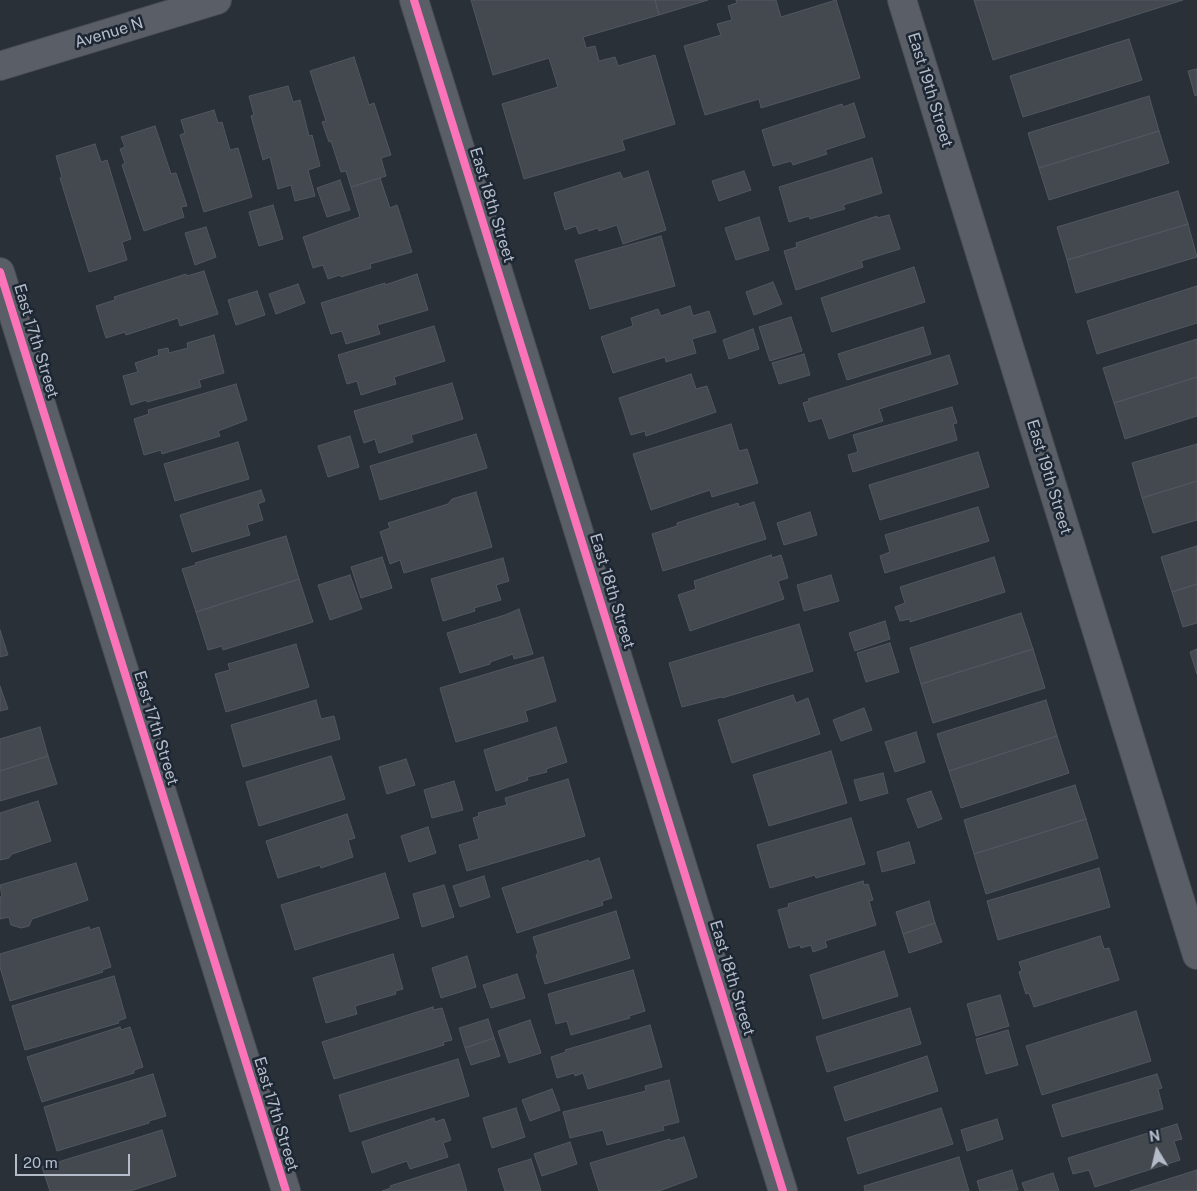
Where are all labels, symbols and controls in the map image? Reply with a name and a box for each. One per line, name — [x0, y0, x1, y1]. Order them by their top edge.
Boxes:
street label: Avenue N — [72, 13, 146, 53]
street label: East 19th Street — [903, 30, 957, 150]
street label: East 18th Street — [465, 145, 519, 265]
street label: East 17th Street — [9, 281, 63, 401]
street label: East 19th Street — [1022, 417, 1076, 537]
street label: East 18th Street — [585, 531, 639, 651]
street label: East 17th Street — [129, 668, 183, 788]
street label: East 18th Street — [705, 918, 759, 1038]
street label: East 17th Street — [249, 1054, 303, 1174]
north arrow — [1132, 1126, 1182, 1176]
text: N — [1148, 1127, 1161, 1145]
scale bar — [18, 1144, 132, 1176]
text: 20 m — [23, 1154, 58, 1171]

